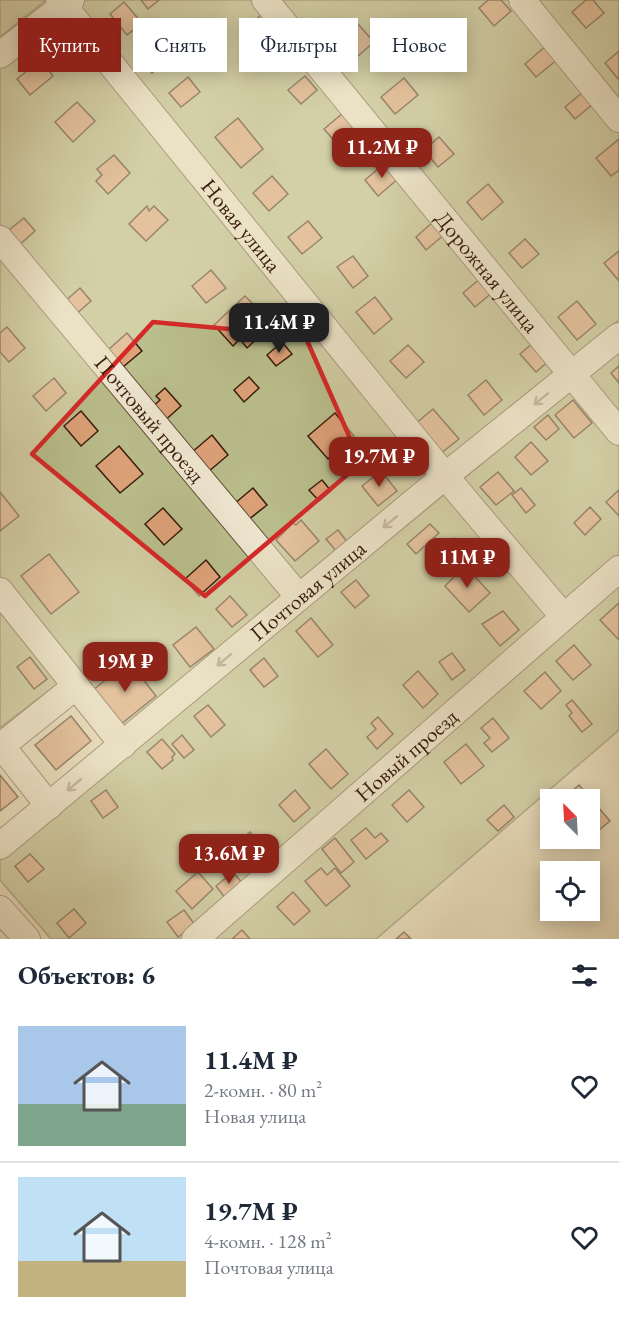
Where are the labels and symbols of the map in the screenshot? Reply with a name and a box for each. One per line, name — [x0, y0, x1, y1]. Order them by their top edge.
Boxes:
pin: 11.2M ₽ — [327, 128, 437, 179]
street label: Новая улица — [195, 172, 288, 278]
street label: Дорожная улица — [429, 204, 546, 339]
pin: 11.4M ₽ — [224, 303, 334, 354]
street label: Почтовый проезд — [88, 349, 212, 488]
one-way arrow — [533, 393, 549, 406]
pin: 19.7M ₽ — [324, 437, 434, 488]
one-way arrow — [383, 515, 398, 529]
street label: Почтовая улица — [243, 533, 372, 647]
pin: 11M ₽ — [425, 538, 509, 589]
pin: 19M ₽ — [83, 642, 167, 693]
one-way arrow — [216, 654, 232, 667]
street label: Новый проезд — [348, 702, 464, 808]
one-way arrow — [67, 778, 82, 792]
north arrow — [540, 789, 600, 849]
pin: 13.6M ₽ — [174, 834, 284, 885]

